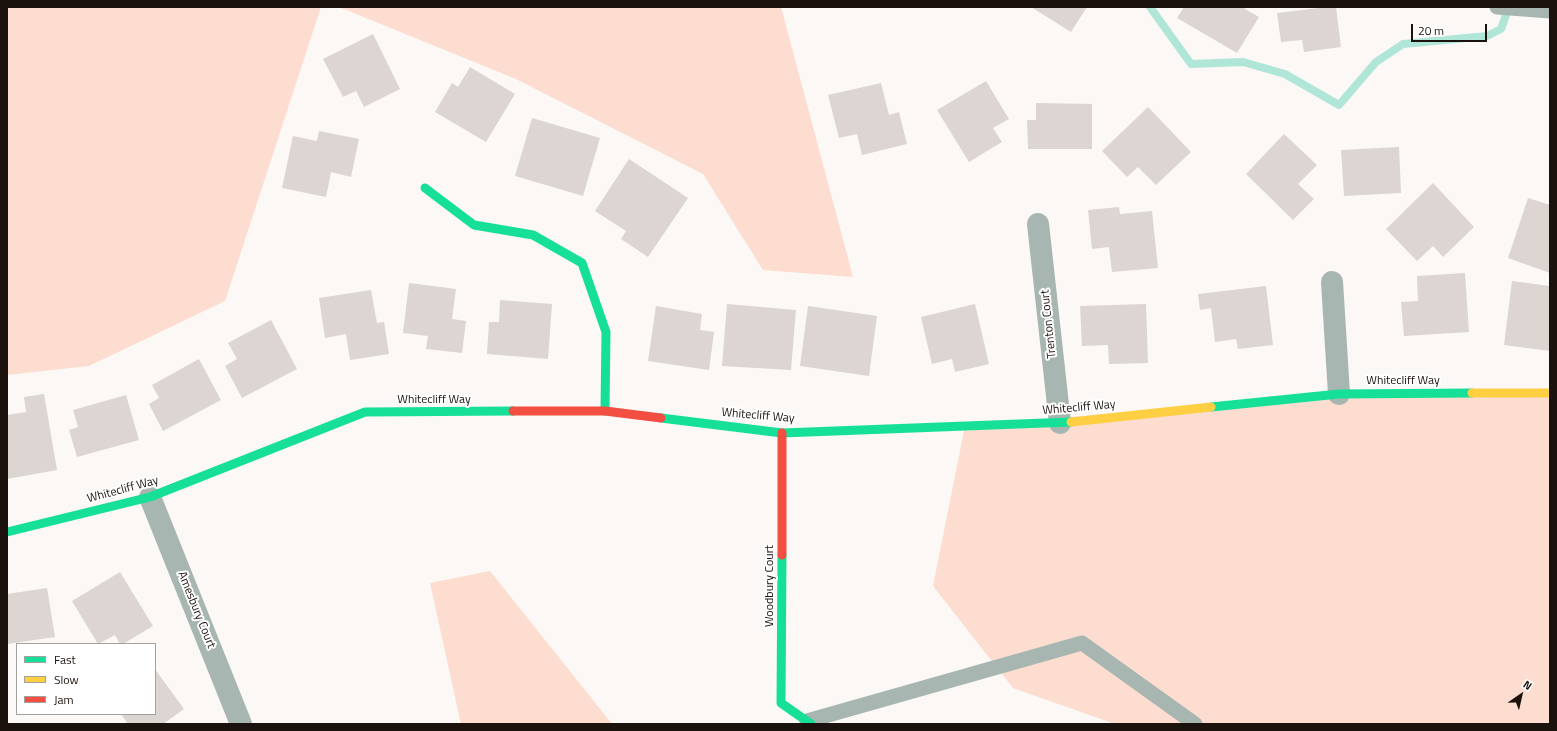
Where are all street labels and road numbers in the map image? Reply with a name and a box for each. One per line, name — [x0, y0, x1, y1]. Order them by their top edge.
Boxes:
street label: Trenton Court — [1038, 289, 1060, 359]
street label: Whitecliff Way — [1366, 374, 1440, 388]
street label: Whitecliff Way — [397, 393, 471, 407]
street label: Whitecliff Way — [1042, 398, 1116, 418]
street label: Whitecliff Way — [721, 406, 795, 426]
street label: Whitecliff Way — [86, 474, 160, 506]
street label: Woodbury Court — [763, 545, 777, 627]
street label: Amesbury Court — [174, 569, 218, 651]

